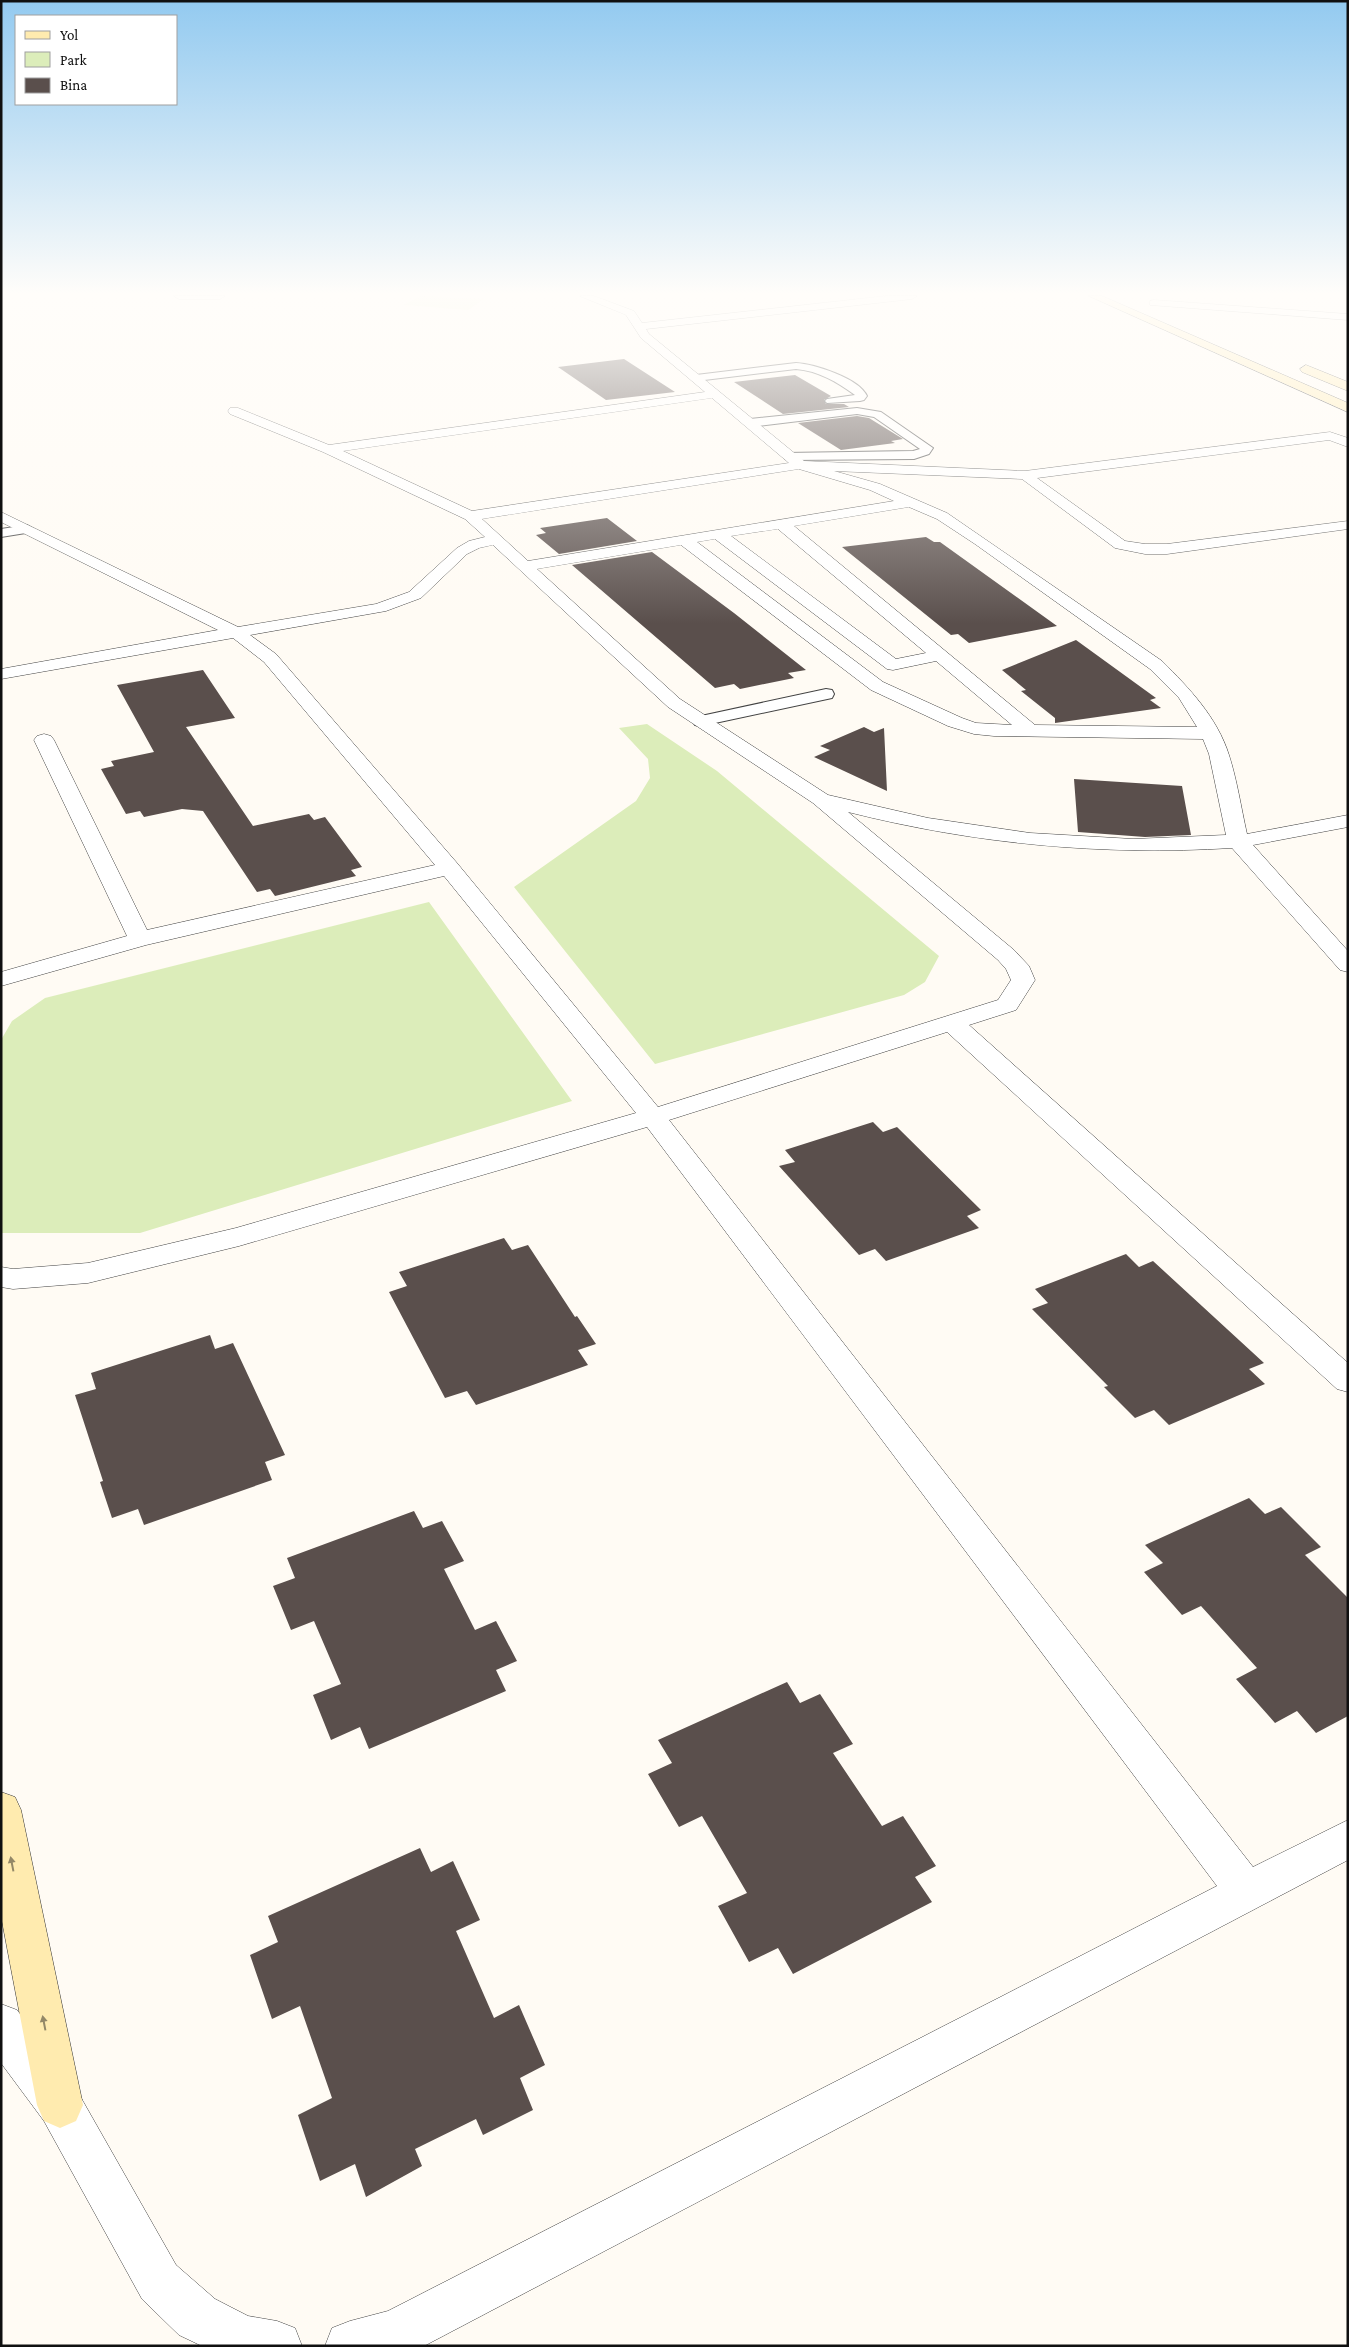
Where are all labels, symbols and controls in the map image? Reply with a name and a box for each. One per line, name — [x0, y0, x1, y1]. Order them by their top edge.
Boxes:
legend — [15, 15, 178, 105]
text: Yol — [60, 27, 78, 43]
text: Park — [60, 52, 87, 68]
text: Bina — [60, 77, 87, 93]
one-way arrow — [8, 1856, 16, 1871]
one-way arrow — [39, 2014, 47, 2030]

